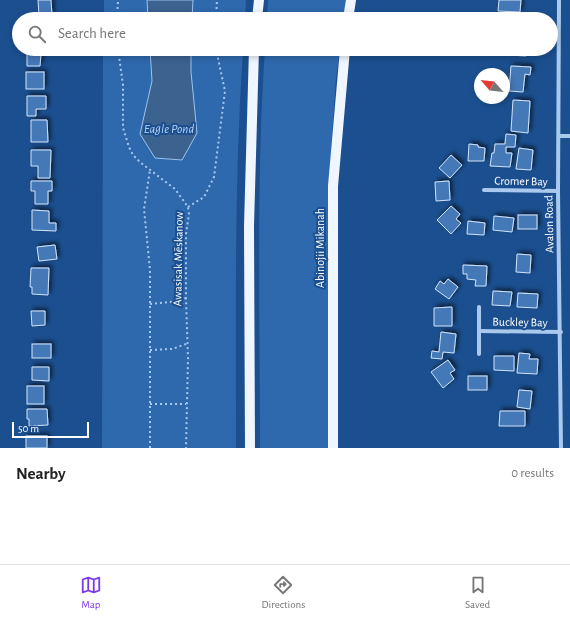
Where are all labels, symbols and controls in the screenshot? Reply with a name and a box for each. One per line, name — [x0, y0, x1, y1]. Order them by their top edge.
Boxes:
search box — [12, 12, 558, 56]
icon: search — [26, 23, 48, 45]
text: Search here — [58, 26, 126, 41]
north arrow — [474, 68, 510, 104]
water label: Eagle Pond — [144, 123, 194, 136]
street label: Cromer Bay — [494, 175, 548, 188]
street label: Avalon Road — [542, 195, 556, 253]
street label: Abinojii Mikanah — [314, 208, 327, 288]
street label: Awasisak Mēskanow — [171, 212, 185, 306]
street label: Buckley Bay — [492, 316, 548, 329]
scale bar — [12, 420, 89, 439]
text: 50 m — [18, 423, 39, 434]
text: Nearby — [16, 465, 66, 482]
text: 0 results — [511, 467, 554, 480]
tab: Map — [80, 574, 102, 611]
tab: Directions — [261, 574, 305, 611]
tab: Saved — [465, 574, 490, 611]

